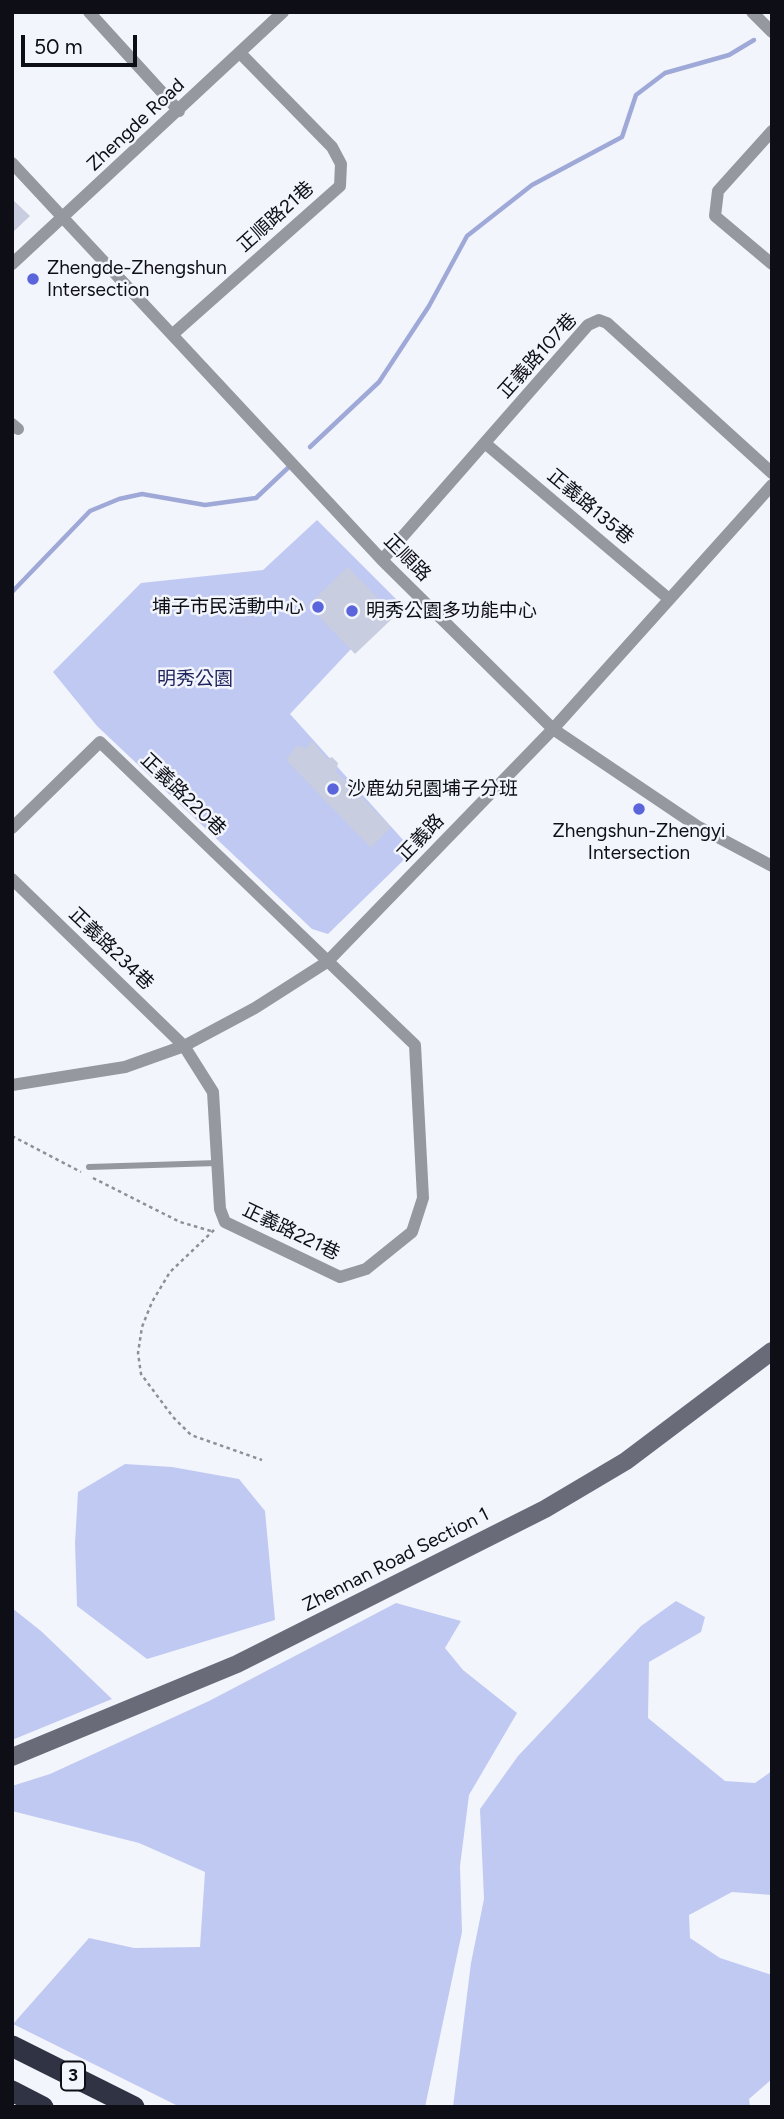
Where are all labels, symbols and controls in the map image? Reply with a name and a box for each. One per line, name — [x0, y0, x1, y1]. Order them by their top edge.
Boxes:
scale bar — [24, 21, 140, 65]
text: 50 m — [34, 34, 83, 59]
street label: Zhengde Road — [83, 74, 189, 176]
street label: 正順路21巷 — [233, 177, 319, 257]
place label: Zhengde-Zhengshun Intersection — [47, 257, 227, 301]
marker: Zhengde-Zhengshun Intersection — [25, 271, 41, 287]
street label: 正義路107巷 — [494, 309, 582, 403]
street label: 正義路135巷 — [542, 464, 638, 550]
street label: 正順路 — [379, 530, 435, 586]
place label: 埔子市民活動中心 — [152, 596, 304, 618]
marker: 埔子市民活動中心 — [310, 599, 326, 615]
place label: 明秀公園多功能中心 — [366, 600, 537, 622]
marker: 明秀公園多功能中心 — [344, 603, 360, 619]
park label: 明秀公園 — [157, 668, 233, 690]
street label: 正義路220巷 — [136, 749, 230, 841]
place label: 沙鹿幼兒園埔子分班 — [347, 778, 518, 800]
marker: 沙鹿幼兒園埔子分班 — [325, 781, 341, 797]
marker: Zhengshun-Zhengyi Intersection — [631, 801, 647, 817]
street label: 正義路 — [393, 810, 449, 866]
place label: Zhengshun-Zhengyi Intersection — [553, 820, 725, 864]
street label: 正義路234巷 — [64, 903, 158, 995]
street label: 正義路221巷 — [239, 1199, 343, 1265]
street label: Zhennan Road Section 1 — [299, 1503, 493, 1617]
road number: 3 — [61, 2062, 85, 2090]

